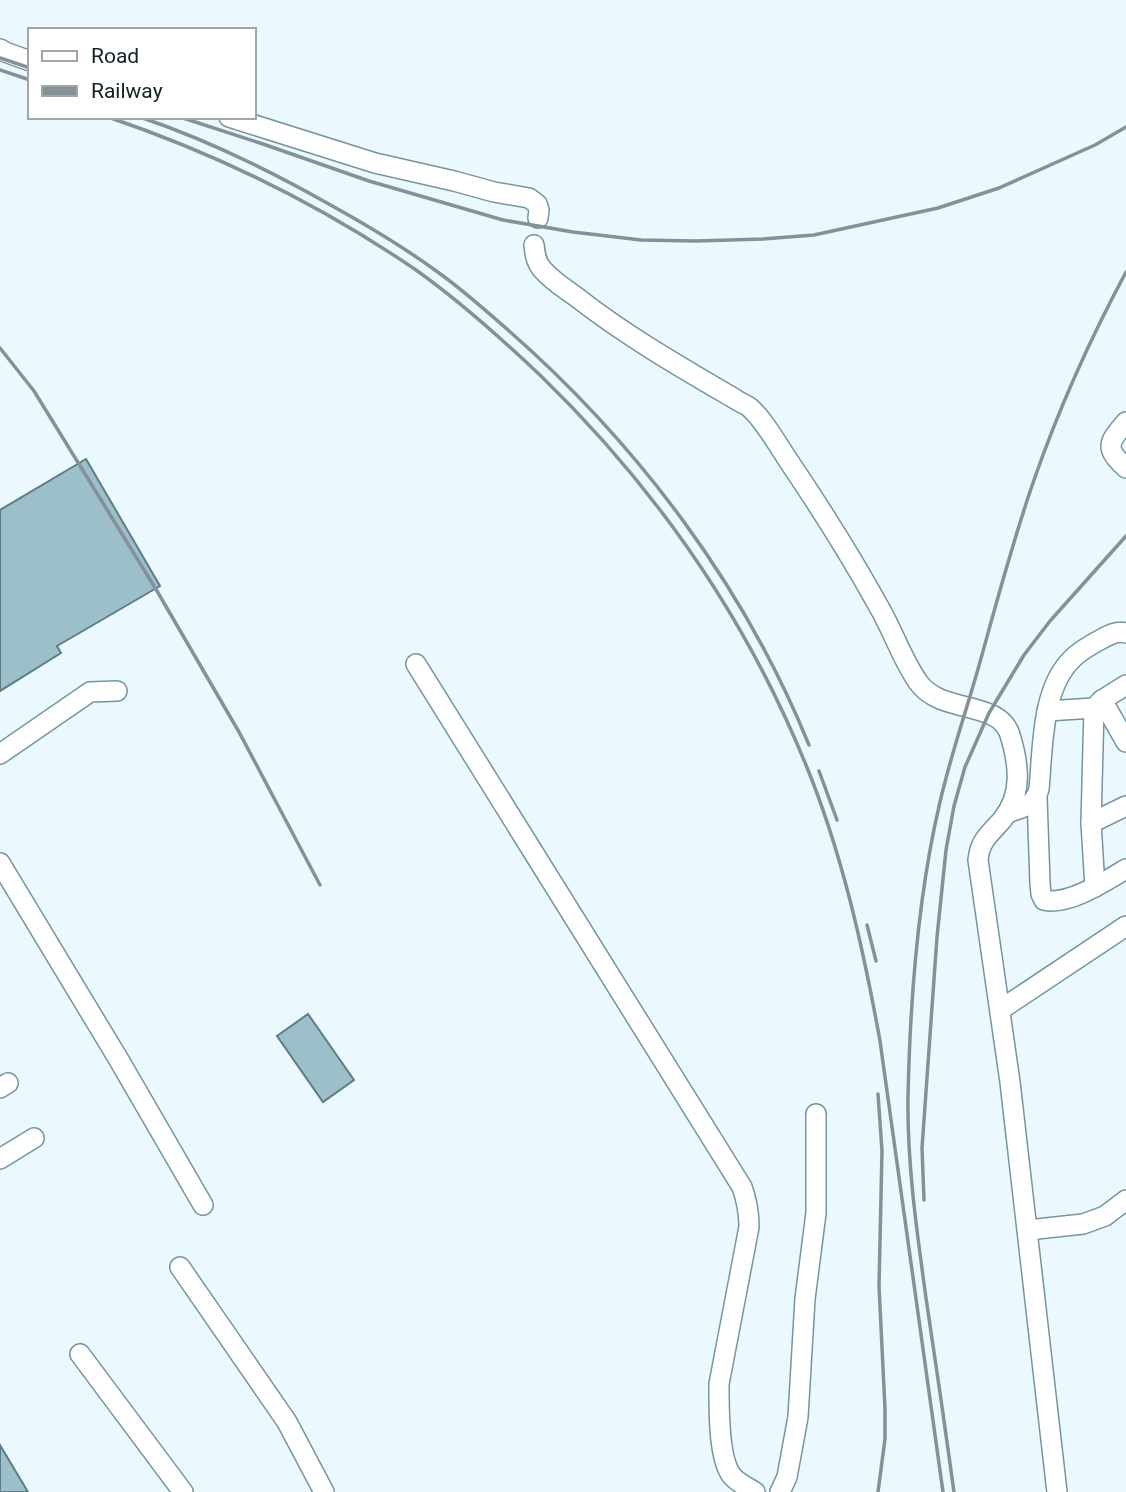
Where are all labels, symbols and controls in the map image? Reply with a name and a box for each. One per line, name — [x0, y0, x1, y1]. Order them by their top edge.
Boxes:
legend — [28, 28, 256, 119]
text: Road — [91, 44, 139, 68]
text: Railway — [91, 79, 163, 103]

